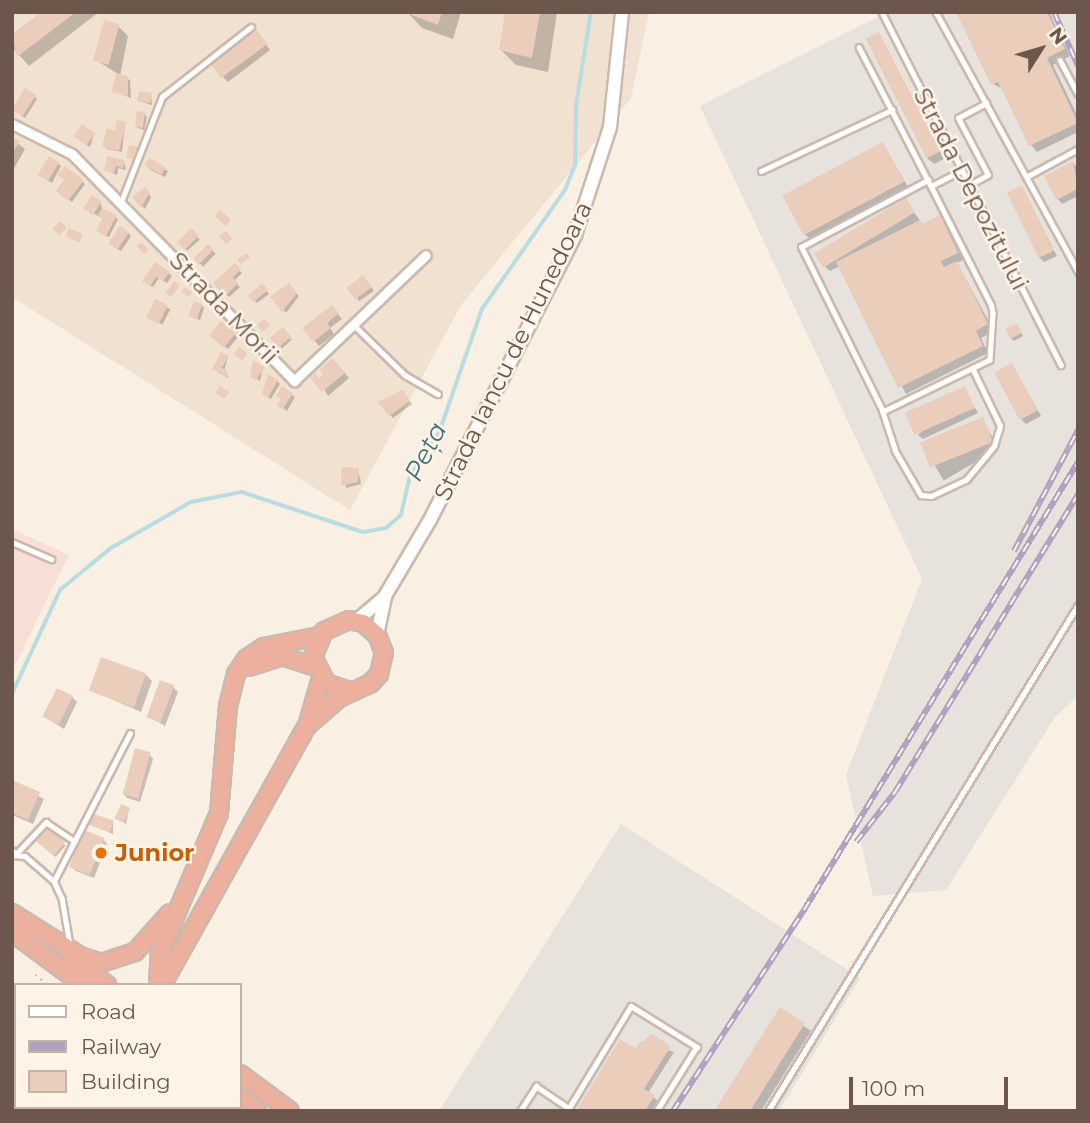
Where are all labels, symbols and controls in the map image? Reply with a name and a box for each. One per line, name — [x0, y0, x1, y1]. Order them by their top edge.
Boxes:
north arrow — [1006, 14, 1076, 84]
text: N — [1044, 23, 1072, 49]
street label: Strada Depozitului — [908, 83, 1034, 295]
street label: Strada Iancu de Hunedoara — [428, 197, 598, 505]
street label: Strada Morii — [164, 246, 284, 370]
water label: Peța — [398, 417, 454, 487]
place label: Junior — [115, 839, 194, 867]
marker: Junior — [93, 845, 109, 861]
legend — [14, 983, 242, 1109]
text: Road — [81, 999, 136, 1024]
text: Railway — [81, 1034, 161, 1059]
scale bar — [852, 1064, 1011, 1108]
text: Building — [81, 1069, 171, 1094]
text: 100 m — [862, 1076, 925, 1101]

